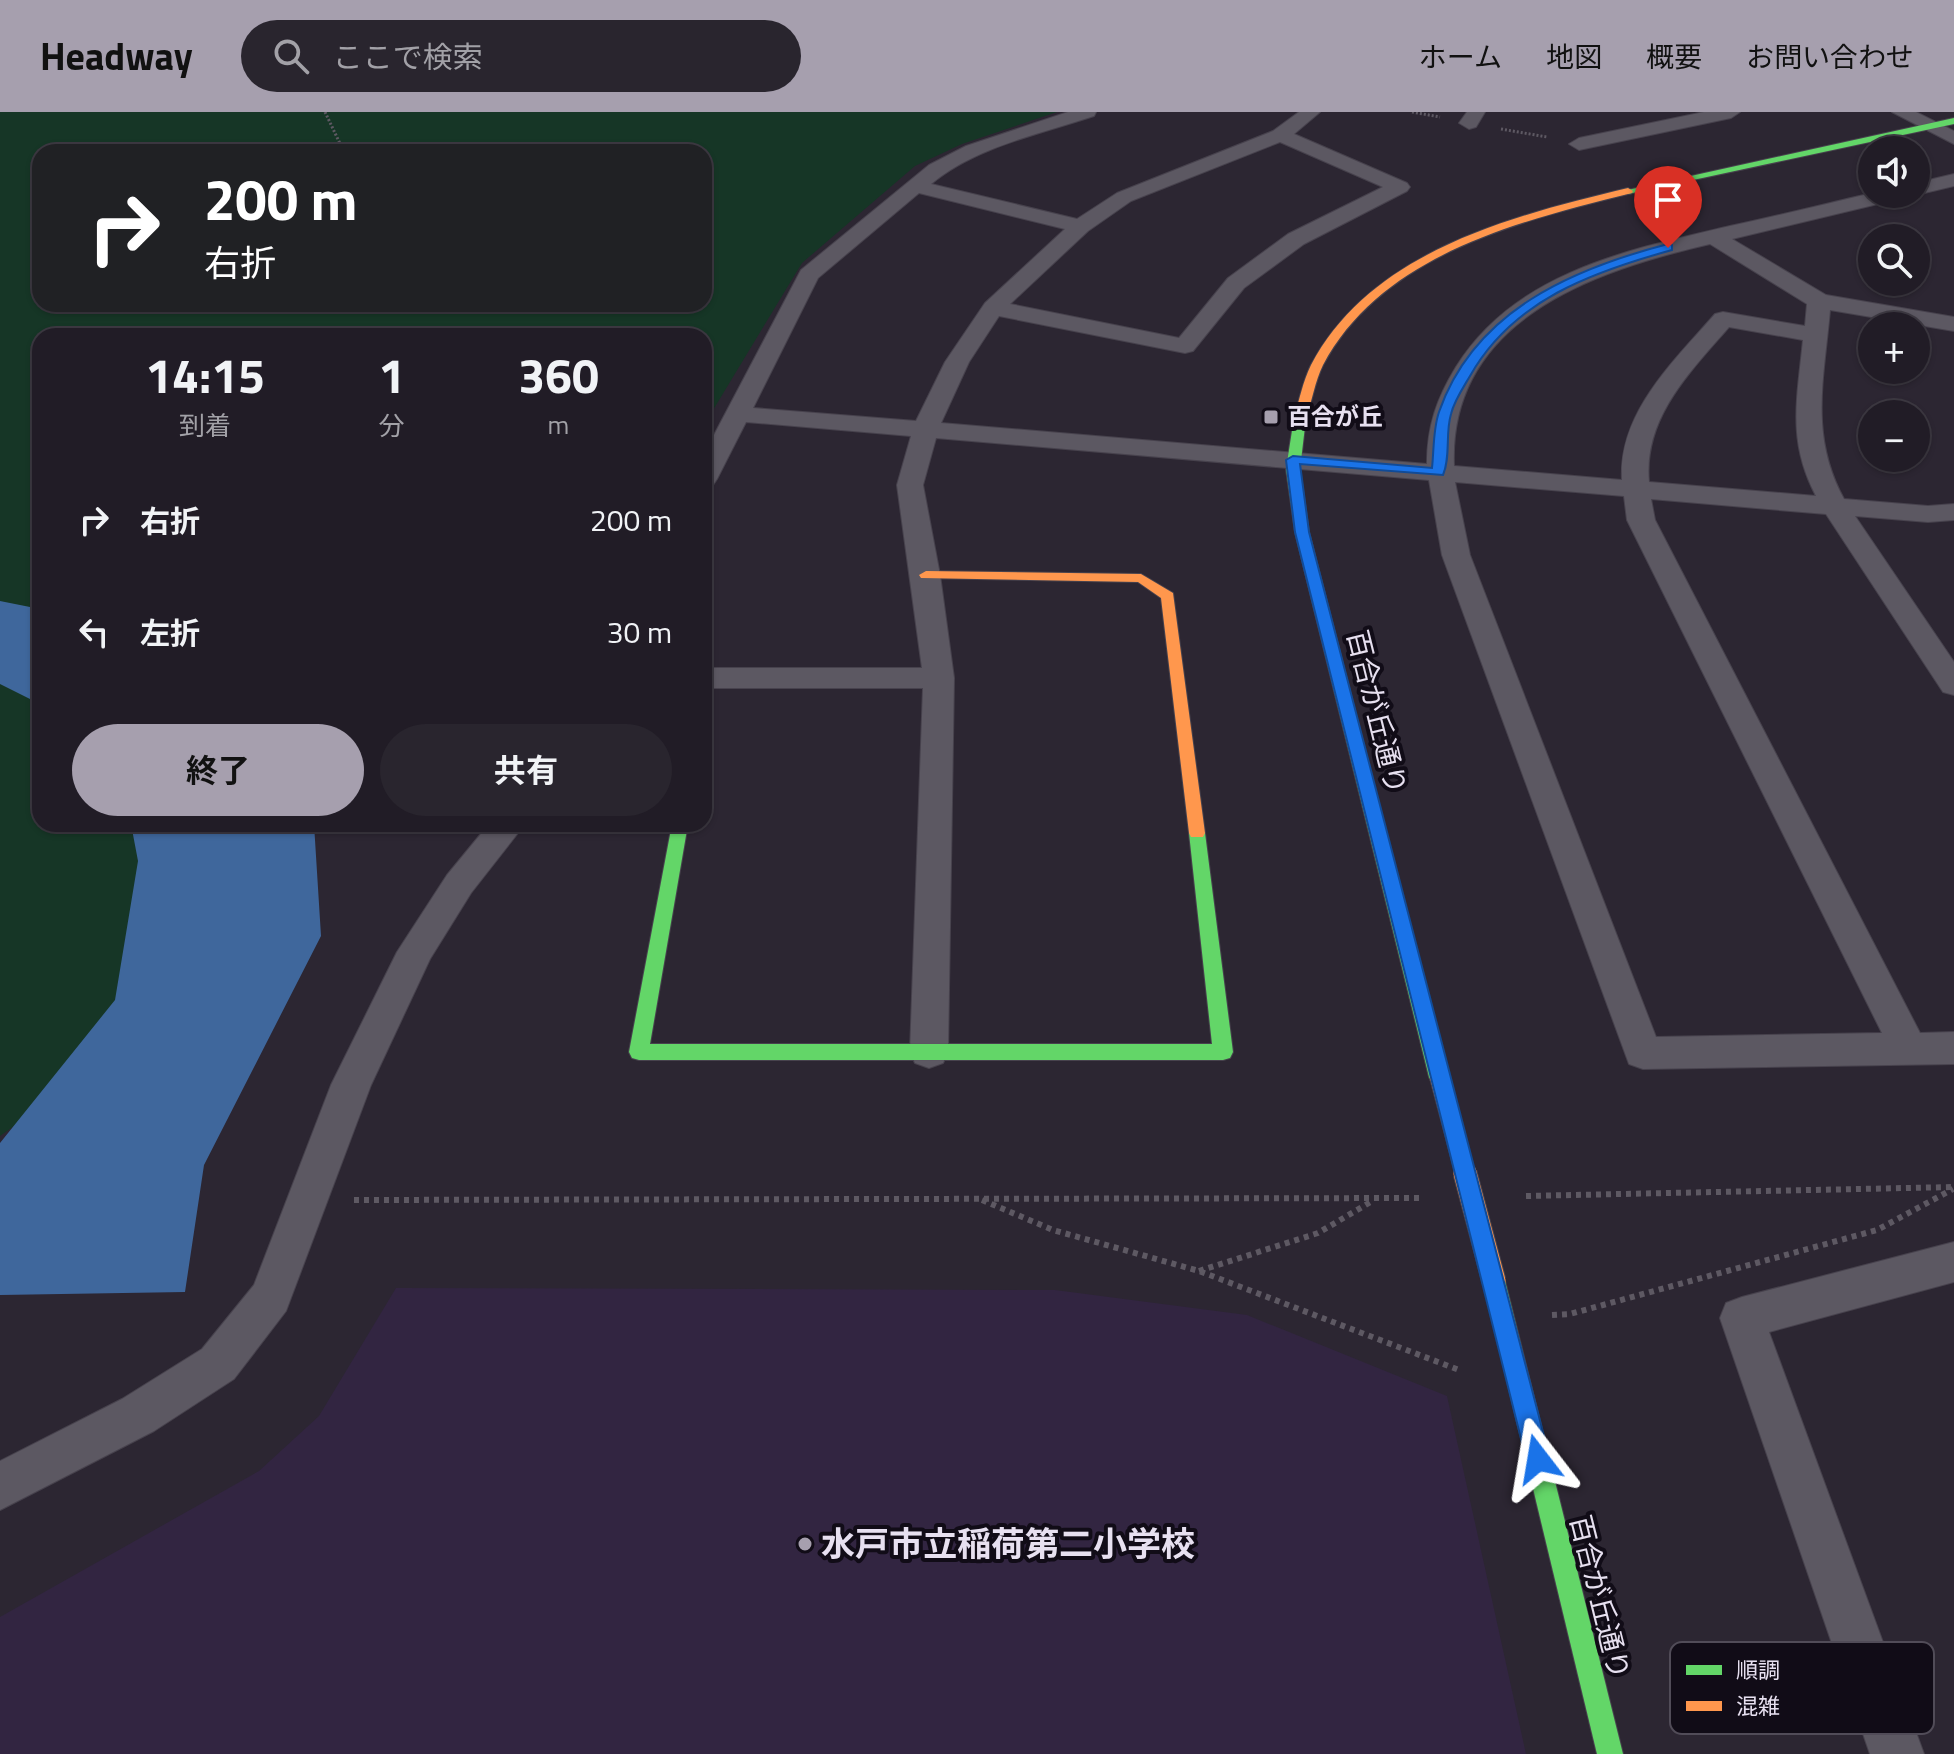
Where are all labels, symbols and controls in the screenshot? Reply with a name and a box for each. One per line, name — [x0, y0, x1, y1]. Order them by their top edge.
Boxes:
search box — [241, 20, 801, 92]
text: Headway — [40, 27, 193, 85]
icon: search — [269, 34, 313, 78]
text: ここで検索 — [333, 34, 483, 80]
text: ホーム — [1419, 35, 1502, 78]
text: 地図 — [1546, 35, 1602, 78]
text: 概要 — [1646, 35, 1702, 78]
text: お問い合わせ — [1746, 35, 1914, 78]
map controls — [1858, 136, 1930, 472]
button: sound — [1858, 136, 1930, 208]
text: 200 m — [204, 157, 357, 242]
pin — [1634, 166, 1702, 248]
icon: right — [72, 176, 176, 280]
icon: arrive — [1646, 178, 1690, 222]
button: search — [1858, 224, 1930, 296]
text: 右折 — [204, 235, 276, 290]
button: + — [1858, 312, 1930, 384]
text: 14:15 — [145, 339, 265, 412]
text: 1 — [378, 339, 405, 412]
text: 360 — [518, 339, 599, 412]
place label: 百合が丘 — [1287, 398, 1383, 434]
button: − — [1858, 400, 1930, 472]
text: m — [548, 405, 569, 444]
text: 到着 — [179, 406, 231, 445]
text: 分 — [379, 406, 405, 445]
marker: 百合が丘 — [1262, 408, 1280, 426]
text: 200 m — [590, 497, 672, 543]
icon: right — [72, 498, 116, 542]
text: 右折 — [140, 498, 200, 544]
text: 30 m — [607, 609, 672, 655]
icon: left — [72, 610, 116, 654]
text: 左折 — [140, 610, 200, 656]
street label: 百合が丘通り — [1336, 625, 1419, 799]
button: 終了 — [72, 724, 364, 816]
button: 共有 — [380, 724, 672, 816]
position arrow — [1496, 1417, 1580, 1501]
street label: 百合が丘通り — [1559, 1510, 1642, 1684]
place label: 水戸市立稲荷第二小学校 — [821, 1517, 1195, 1569]
marker: 水戸市立稲荷第二小学校 — [796, 1535, 814, 1553]
legend — [1670, 1642, 1934, 1734]
text: 順調 — [1736, 1653, 1780, 1687]
text: 混雑 — [1736, 1689, 1780, 1723]

